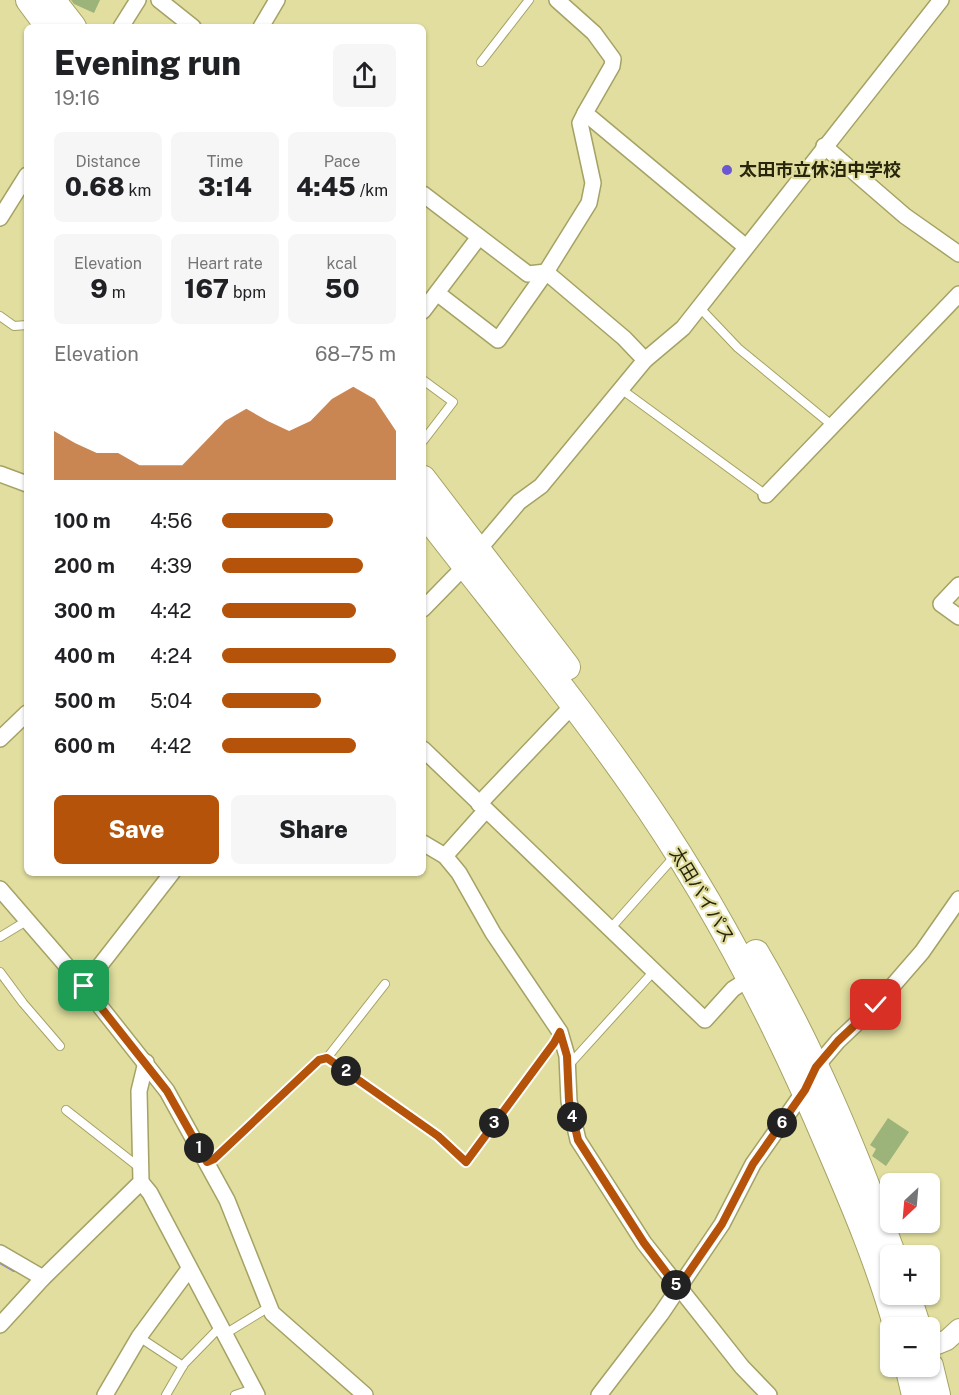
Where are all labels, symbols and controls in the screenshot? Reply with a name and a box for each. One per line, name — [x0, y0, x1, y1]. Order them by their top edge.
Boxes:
text: Evening run — [54, 44, 241, 82]
button: share — [333, 44, 396, 107]
text: 19:16 — [54, 86, 100, 110]
text: Distance — [76, 152, 140, 171]
text: Time — [207, 152, 243, 171]
text: Pace — [324, 152, 360, 171]
place label: 太田市立休泊中学校 — [739, 159, 901, 180]
marker: 太田市立休泊中学校 — [720, 163, 734, 177]
text: 0.68 — [65, 171, 125, 202]
text: 3:14 — [198, 171, 252, 202]
text: 4:45 — [296, 171, 356, 202]
text: km — [125, 181, 151, 200]
text: /km — [356, 181, 388, 200]
text: Elevation — [74, 254, 142, 273]
text: Heart rate — [187, 254, 263, 273]
text: kcal — [327, 254, 357, 273]
text: 9 — [90, 273, 108, 304]
text: 167 — [184, 273, 229, 304]
text: 50 — [324, 273, 360, 304]
text: m — [108, 283, 126, 302]
text: bpm — [229, 283, 266, 302]
text: Elevation — [54, 342, 139, 366]
text: 68–75 m — [315, 342, 396, 366]
text: 100 m — [54, 509, 111, 533]
text: 4:56 — [150, 509, 192, 533]
text: 200 m — [54, 554, 115, 578]
text: 4:39 — [150, 554, 192, 578]
text: 300 m — [54, 599, 115, 623]
text: 4:42 — [150, 599, 191, 623]
text: 400 m — [54, 644, 115, 668]
text: 4:24 — [150, 644, 192, 668]
text: 500 m — [54, 689, 116, 713]
text: 5:04 — [150, 689, 192, 713]
text: 600 m — [54, 734, 115, 758]
text: 4:42 — [150, 734, 191, 758]
button: Save — [54, 795, 219, 864]
button: Share — [231, 795, 396, 864]
street label: 太田バイパス — [666, 843, 739, 946]
pin — [58, 960, 109, 1011]
icon: arrive — [67, 969, 100, 1002]
pin — [850, 979, 901, 1030]
icon: check — [859, 988, 892, 1021]
pin: 2 — [331, 1056, 361, 1086]
text: 2 — [341, 1061, 351, 1080]
pin: 4 — [557, 1102, 587, 1132]
text: 4 — [567, 1107, 577, 1126]
pin: 3 — [479, 1108, 509, 1138]
pin: 6 — [767, 1108, 797, 1138]
text: 3 — [489, 1113, 499, 1132]
text: 6 — [777, 1113, 787, 1132]
pin: 1 — [184, 1133, 214, 1163]
text: 1 — [196, 1138, 202, 1157]
north arrow — [880, 1173, 940, 1233]
map controls — [880, 1173, 940, 1377]
button: + — [880, 1245, 940, 1305]
pin: 5 — [661, 1270, 691, 1300]
text: 5 — [671, 1275, 681, 1294]
button: − — [880, 1317, 940, 1377]

